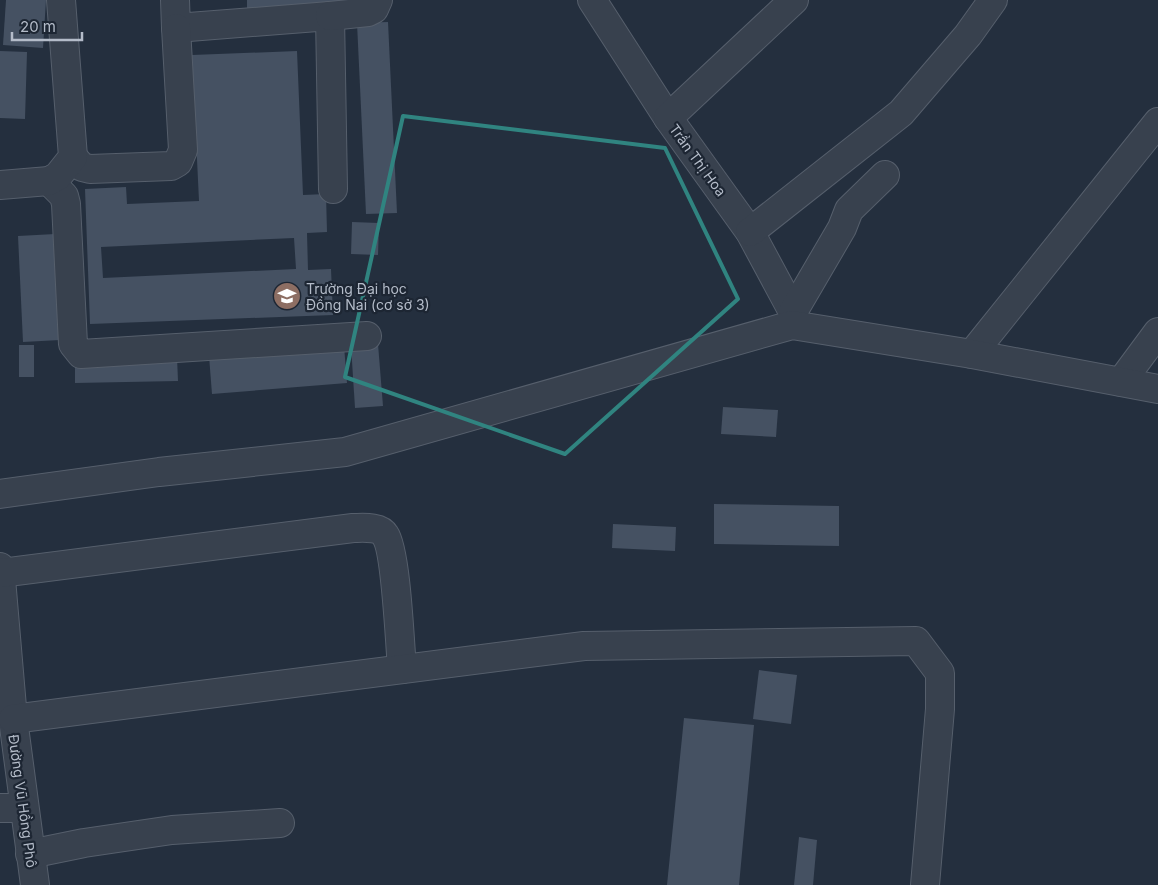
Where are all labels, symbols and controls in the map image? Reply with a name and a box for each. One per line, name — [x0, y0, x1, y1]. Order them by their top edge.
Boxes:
scale bar — [12, 10, 82, 42]
text: 20 m — [20, 17, 56, 36]
street label: Trần Thị Hoa — [666, 121, 730, 199]
place label: Trường Đại học Đồng Nai (cơ sở 3) — [306, 280, 430, 313]
school or university icon: Trường Đại học Đồng Nai (cơ sở 3) — [272, 281, 302, 311]
street label: Đường Vũ Hồng Phô — [5, 733, 41, 869]

